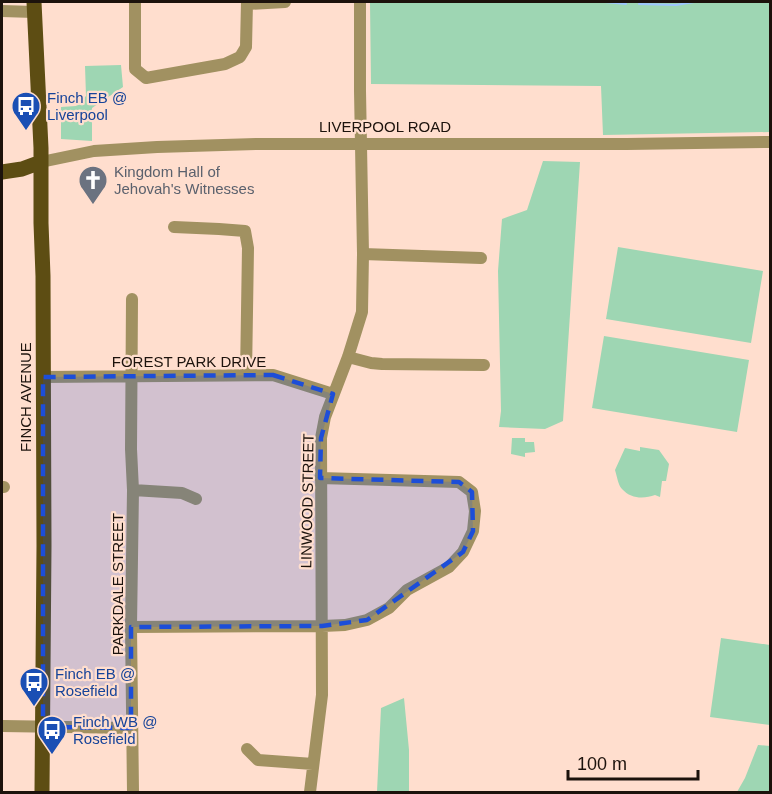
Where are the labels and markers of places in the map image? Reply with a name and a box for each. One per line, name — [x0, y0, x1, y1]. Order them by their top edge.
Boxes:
place label: Finch EB @ Liverpool — [47, 89, 127, 123]
bus stop icon: Finch EB @ Liverpool — [10, 90, 42, 132]
place label: Kingdom Hall of Jehovah's Witnesses — [114, 163, 254, 197]
church icon: Kingdom Hall of Jehovah's Witnesses — [77, 164, 109, 206]
place label: Finch EB @ Rosefield — [55, 665, 135, 699]
bus stop icon: Finch EB @ Rosefield — [18, 666, 50, 708]
place label: Finch WB @ Rosefield — [73, 713, 157, 747]
bus stop icon: Finch WB @ Rosefield — [36, 714, 68, 756]

